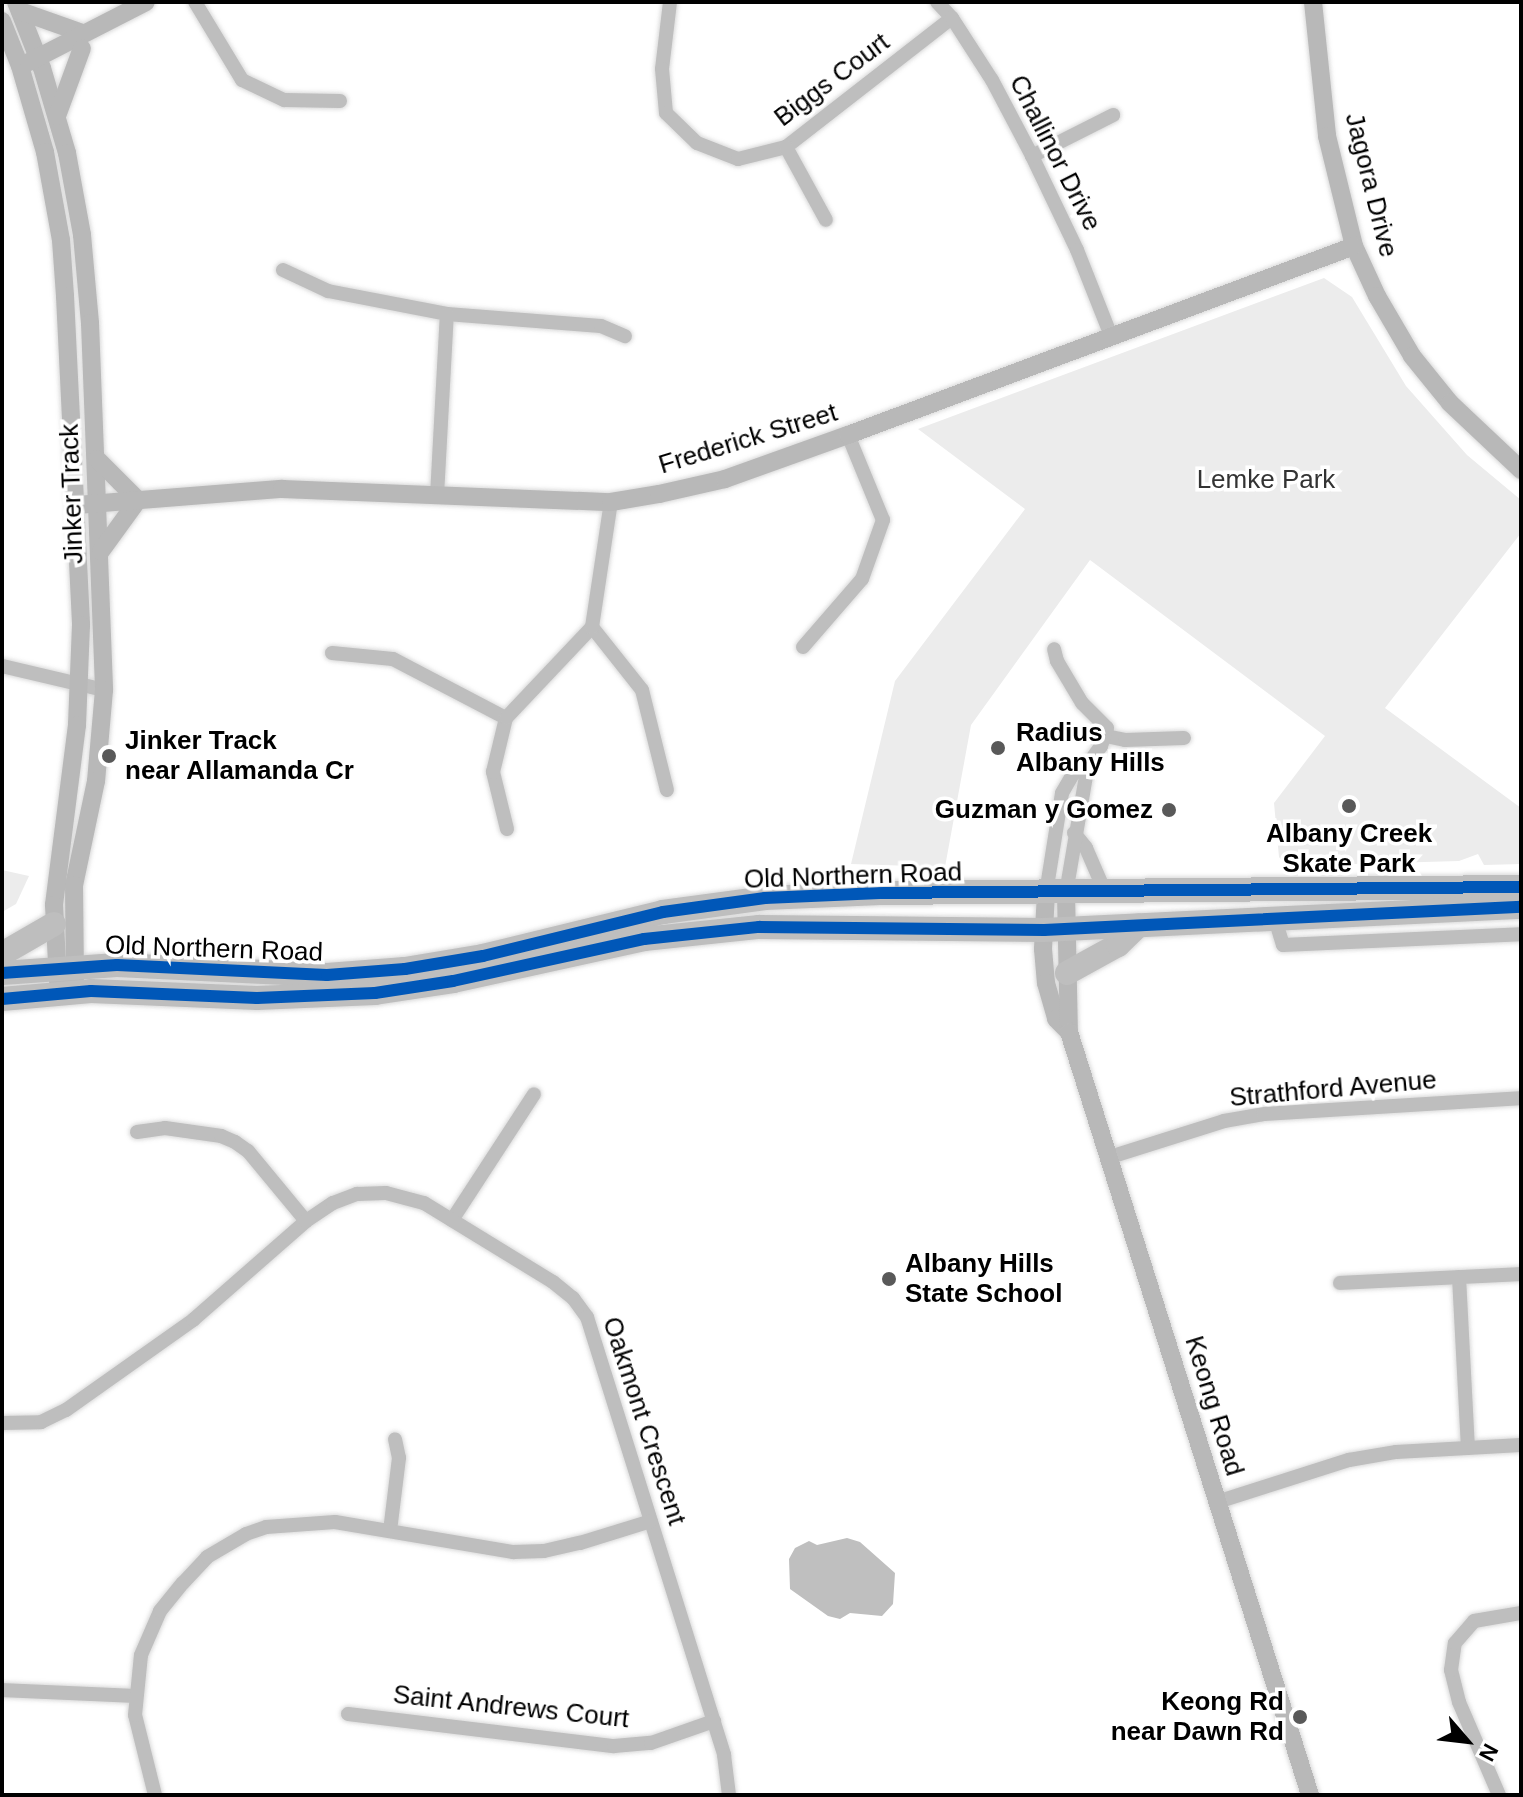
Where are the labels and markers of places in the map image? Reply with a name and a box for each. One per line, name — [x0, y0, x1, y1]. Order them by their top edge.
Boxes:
place label: Radius Albany Hills — [1016, 717, 1165, 778]
place label: Jinker Track near Allamanda Cr — [125, 725, 355, 786]
marker: Radius Albany Hills — [987, 737, 1009, 759]
marker: Jinker Track near Allamanda Cr — [100, 747, 118, 765]
place label: Guzman y Gomez — [935, 794, 1153, 826]
marker: Albany Creek Skate Park — [1340, 797, 1358, 815]
marker: Guzman y Gomez — [1160, 801, 1178, 819]
place label: Albany Creek Skate Park — [1266, 818, 1432, 880]
place label: Albany Hills State School — [905, 1248, 1062, 1310]
marker: Albany Hills State School — [880, 1270, 898, 1288]
place label: Keong Rd near Dawn Rd — [1111, 1686, 1284, 1748]
marker: Keong Rd near Dawn Rd — [1291, 1708, 1309, 1726]

